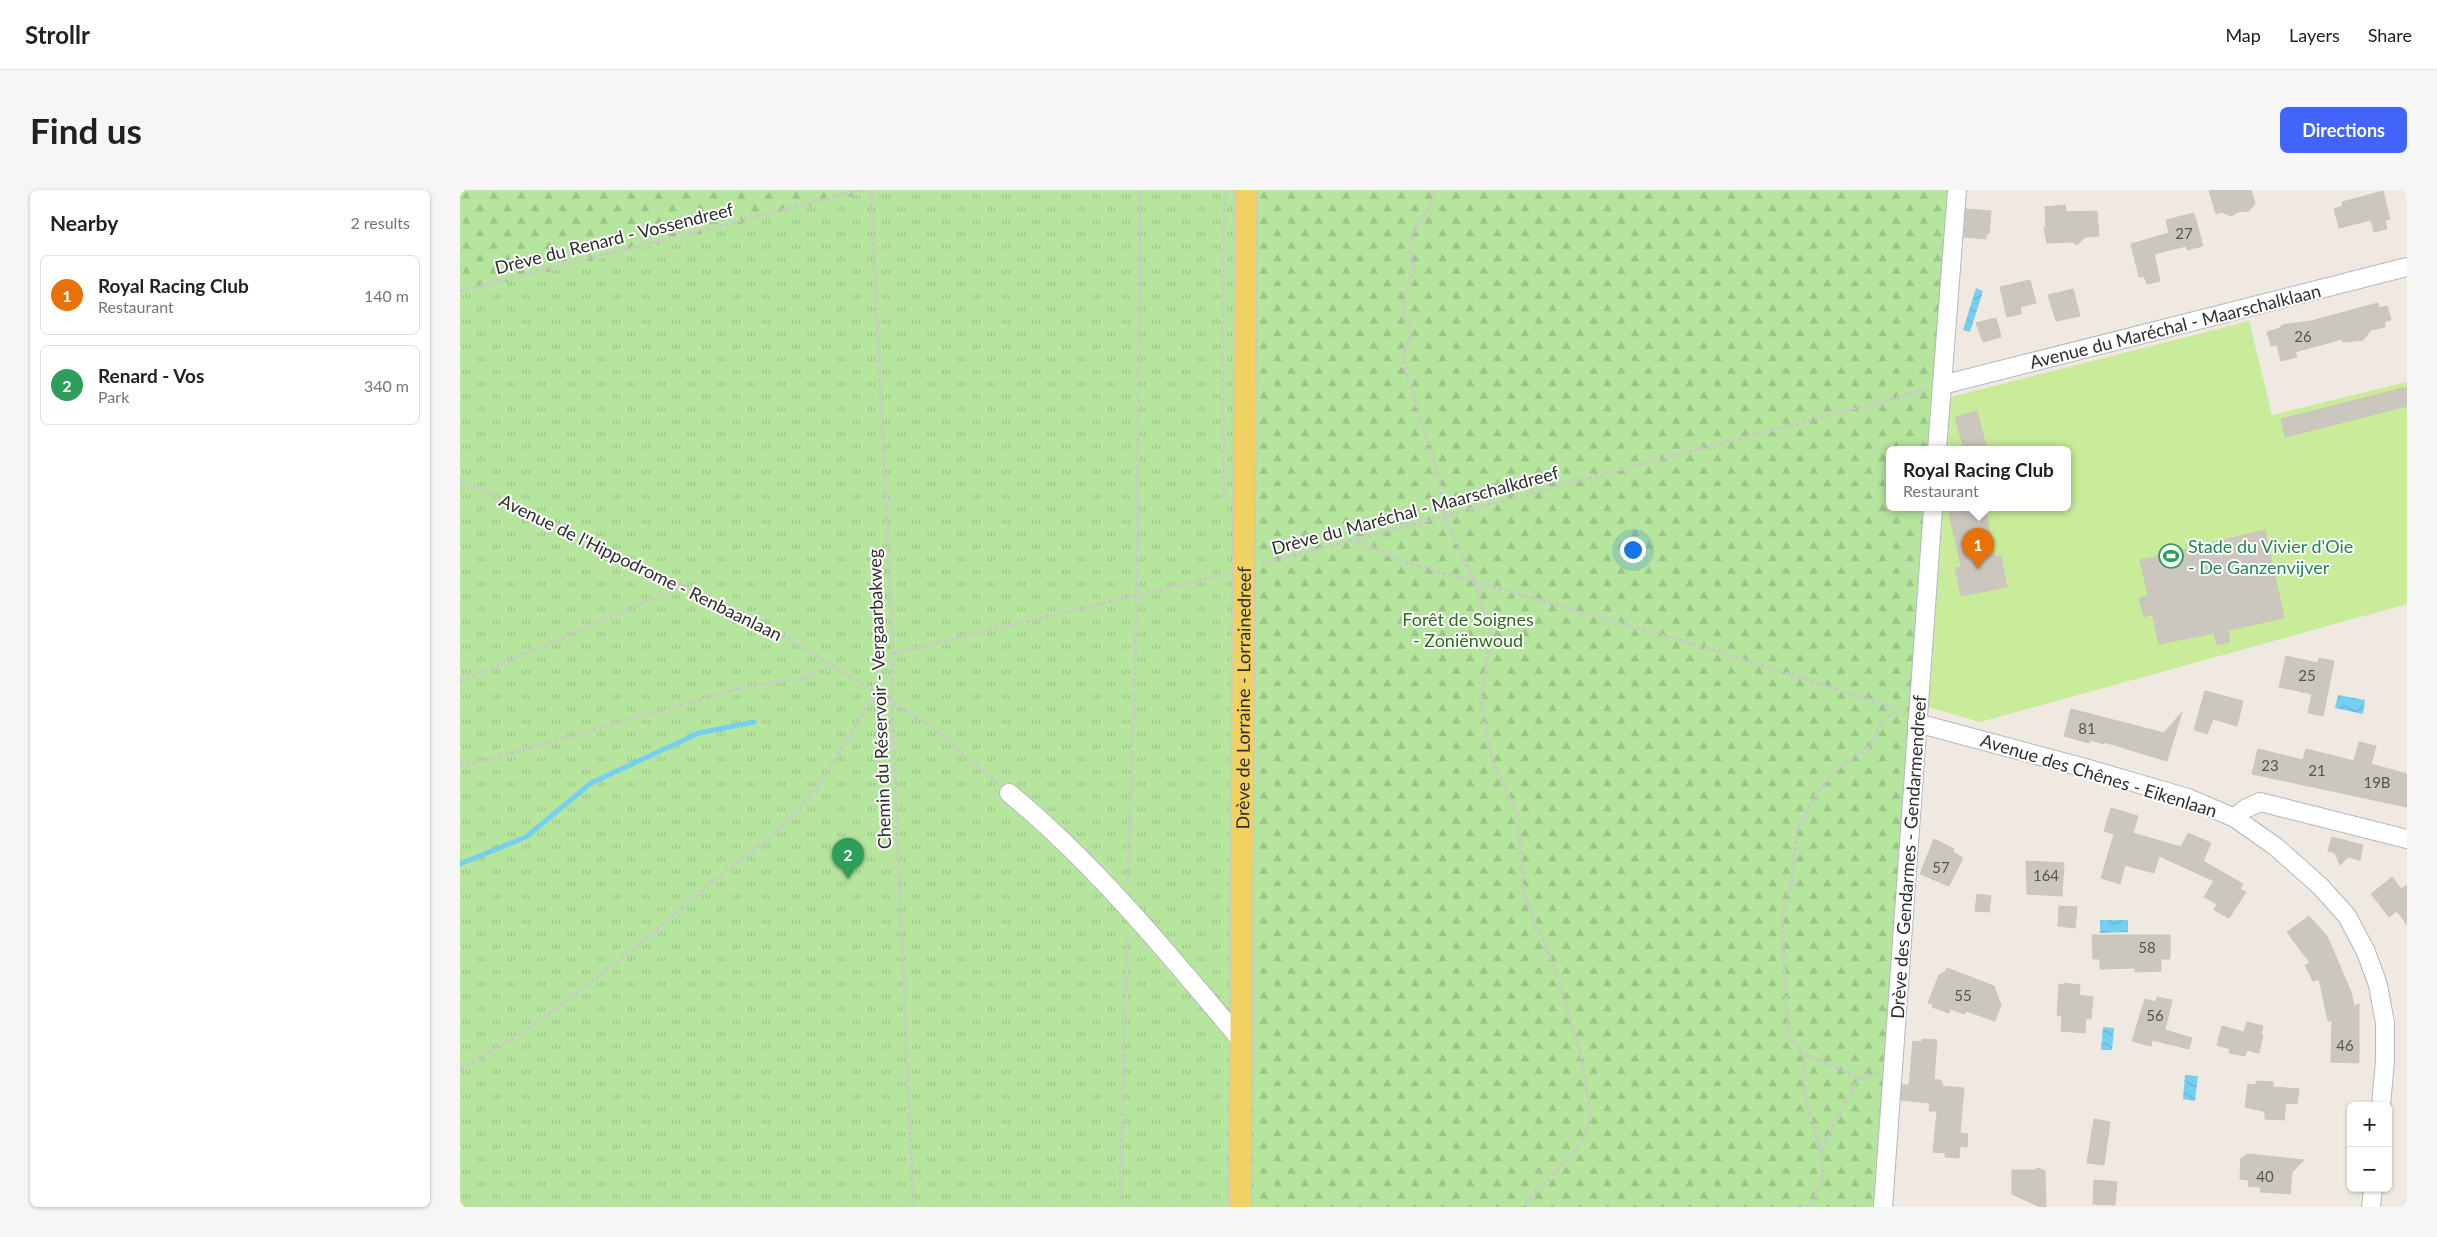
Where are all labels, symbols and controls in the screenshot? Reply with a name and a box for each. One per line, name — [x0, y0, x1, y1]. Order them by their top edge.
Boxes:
text: Strollr — [25, 20, 90, 49]
text: Map — [2225, 24, 2261, 46]
text: Layers — [2289, 24, 2340, 46]
text: Share — [2368, 24, 2412, 46]
button: Directions — [2280, 107, 2407, 153]
text: Find us — [30, 109, 142, 151]
street label: Drève du Renard - Vossendreef — [492, 197, 736, 278]
text: Nearby — [50, 210, 118, 235]
text: 2 results — [350, 213, 410, 232]
house number: 27 — [2175, 224, 2193, 242]
text: Royal Racing Club — [98, 274, 249, 297]
street label: Avenue du Maréchal - Maarschalklaan — [2027, 279, 2323, 373]
text: 1 — [62, 286, 72, 305]
text: 140 m — [364, 286, 409, 305]
text: Restaurant — [98, 297, 174, 316]
house number: 26 — [2294, 327, 2312, 345]
text: Renard - Vos — [98, 364, 204, 387]
text: 2 — [62, 376, 72, 395]
text: 340 m — [364, 376, 409, 395]
text: Park — [98, 387, 129, 406]
popup — [1886, 446, 2071, 511]
text: Royal Racing Club — [1903, 458, 2054, 481]
street label: Drève du Maréchal - Maarschalkdreef — [1269, 461, 1562, 559]
text: Restaurant — [1903, 481, 1979, 500]
street label: Avenue de l'Hippodrome - Renbaanlaan — [496, 489, 786, 645]
pin: 1 — [1962, 528, 1994, 569]
place label: Stade du Vivier d'Oie - De Ganzenvijver — [2188, 535, 2353, 578]
your location — [1620, 537, 1646, 563]
sports icon: Stade du Vivier d'Oie - De Ganzenvijver — [2158, 543, 2184, 569]
street label: Chemin du Réservoir - Vergaarbakweg — [863, 548, 895, 850]
street label: Drève de Lorraine - Lorrainedreef — [1231, 566, 1255, 830]
park label: Forêt de Soignes - Zoniënwoud — [1402, 608, 1534, 651]
house number: 25 — [2298, 666, 2316, 684]
street label: Drève des Gendarmes - Gendarmendreef — [1886, 694, 1930, 1020]
house number: 81 — [2078, 719, 2096, 737]
street label: Avenue des Chênes - Eikenlaan — [1978, 729, 2220, 821]
house number: 23 — [2261, 756, 2279, 774]
house number: 21 — [2308, 761, 2326, 779]
house number: 19B — [2363, 773, 2391, 791]
pin: 2 — [832, 838, 864, 879]
house number: 57 — [1932, 858, 1950, 876]
house number: 164 — [2033, 866, 2059, 884]
house number: 58 — [2138, 938, 2156, 956]
house number: 55 — [1954, 986, 1972, 1004]
house number: 56 — [2146, 1006, 2164, 1024]
house number: 46 — [2336, 1036, 2354, 1054]
map controls — [2347, 1102, 2392, 1192]
button: + — [2347, 1102, 2392, 1147]
button: − — [2347, 1147, 2392, 1192]
house number: 40 — [2256, 1167, 2274, 1185]

